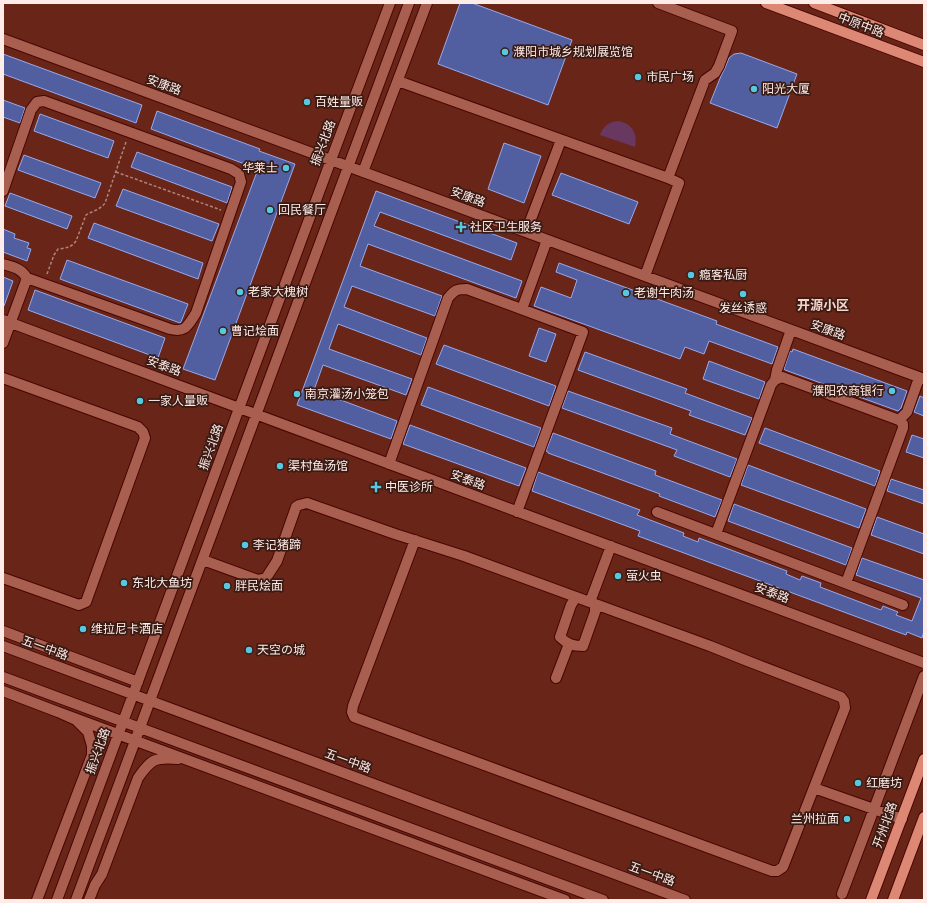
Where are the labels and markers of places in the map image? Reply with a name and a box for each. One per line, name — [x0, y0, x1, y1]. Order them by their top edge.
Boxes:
place label: 濮阳市城乡规划展览馆 — [513, 44, 633, 60]
marker: 濮阳市城乡规划展览馆 — [500, 47, 510, 57]
place label: 市民广场 — [646, 69, 694, 85]
marker: 市民广场 — [633, 72, 643, 82]
place label: 阳光大厦 — [762, 81, 810, 97]
marker: 阳光大厦 — [749, 84, 759, 94]
place label: 百姓量贩 — [315, 94, 363, 110]
marker: 百姓量贩 — [302, 97, 312, 107]
place label: 华莱士 — [242, 160, 278, 176]
marker: 华莱士 — [281, 163, 291, 173]
place label: 回民餐厅 — [278, 202, 326, 218]
marker: 回民餐厅 — [265, 205, 275, 215]
place label: 社区卫生服务 — [470, 219, 542, 235]
marker: 社区卫生服务 — [455, 221, 467, 233]
place label: 瘾客私厨 — [699, 267, 747, 283]
marker: 瘾客私厨 — [686, 270, 696, 280]
place label: 老家大槐树 — [248, 284, 308, 300]
place label: 老谢牛肉汤 — [634, 285, 694, 301]
marker: 老家大槐树 — [235, 287, 245, 297]
marker: 老谢牛肉汤 — [621, 288, 631, 298]
marker: 发丝诱惑 — [738, 289, 748, 299]
place label: 发丝诱惑 — [719, 300, 767, 316]
place label: 曹记烩面 — [231, 323, 279, 339]
marker: 曹记烩面 — [218, 326, 228, 336]
place label: 濮阳农商银行 — [812, 383, 884, 399]
place label: 南京灌汤小笼包 — [305, 386, 389, 402]
marker: 濮阳农商银行 — [887, 386, 897, 396]
marker: 南京灌汤小笼包 — [292, 389, 302, 399]
place label: 一家人量贩 — [148, 393, 208, 409]
marker: 一家人量贩 — [135, 396, 145, 406]
place label: 渠村鱼汤馆 — [288, 458, 348, 474]
marker: 渠村鱼汤馆 — [275, 461, 285, 471]
place label: 中医诊所 — [385, 479, 433, 495]
marker: 中医诊所 — [370, 481, 382, 493]
place label: 李记猪蹄 — [253, 537, 301, 553]
marker: 李记猪蹄 — [240, 540, 250, 550]
place label: 萤火虫 — [626, 568, 662, 584]
marker: 萤火虫 — [613, 571, 623, 581]
place label: 东北大鱼坊 — [132, 575, 192, 591]
marker: 东北大鱼坊 — [119, 578, 129, 588]
place label: 胖民烩面 — [235, 578, 283, 594]
marker: 胖民烩面 — [222, 581, 232, 591]
place label: 维拉尼卡酒店 — [91, 621, 163, 637]
marker: 维拉尼卡酒店 — [78, 624, 88, 634]
place label: 天空の城 — [257, 642, 305, 658]
marker: 天空の城 — [244, 645, 254, 655]
place label: 红磨坊 — [866, 775, 902, 791]
marker: 红磨坊 — [853, 778, 863, 788]
place label: 兰州拉面 — [791, 811, 839, 827]
marker: 兰州拉面 — [842, 814, 852, 824]

